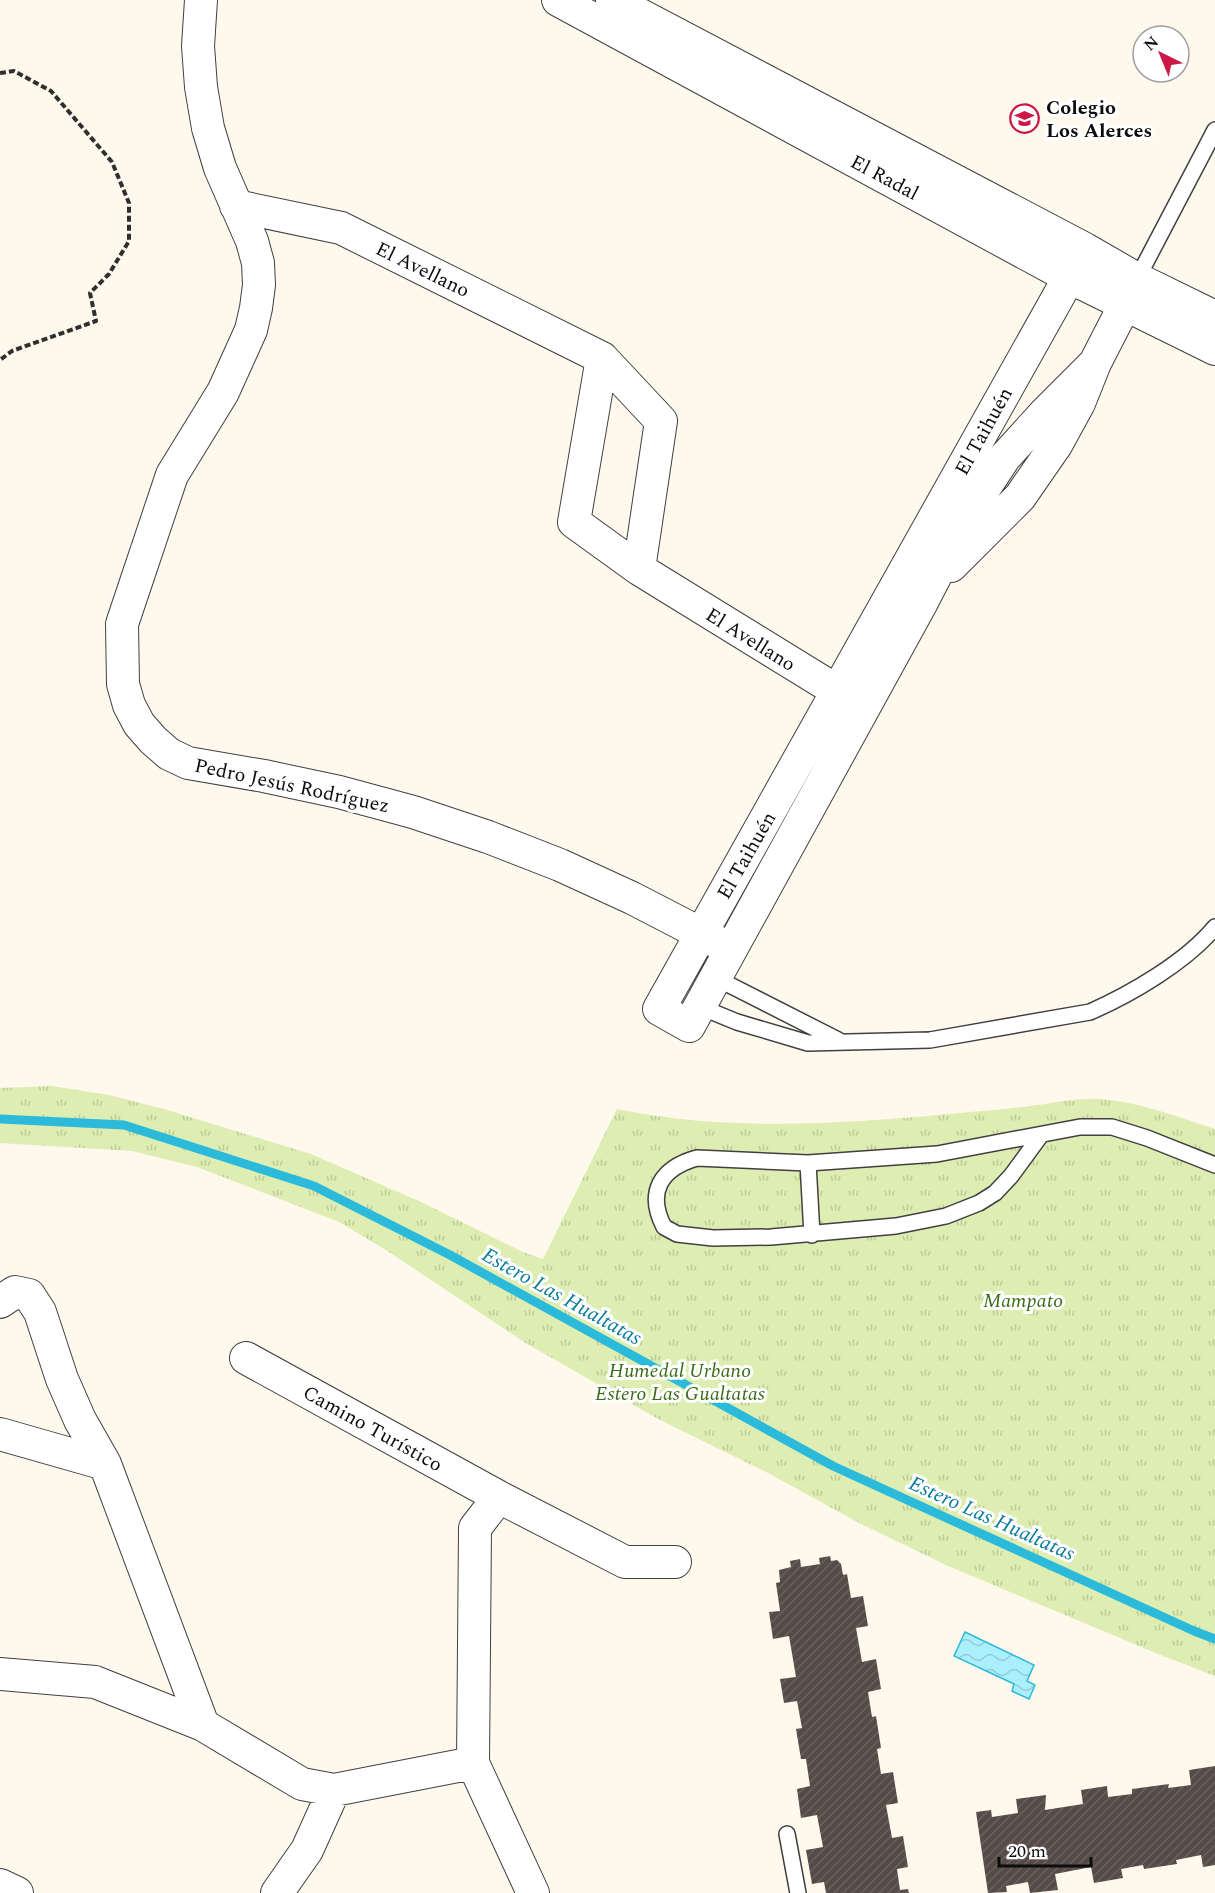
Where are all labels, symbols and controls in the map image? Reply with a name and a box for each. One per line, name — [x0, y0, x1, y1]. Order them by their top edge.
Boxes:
north arrow — [1131, 24, 1191, 84]
text: N — [1138, 31, 1164, 57]
place label: Colegio Los Alerces — [1046, 93, 1152, 146]
school or university icon: Colegio Los Alerces — [1009, 103, 1041, 135]
street label: El Radal — [845, 147, 924, 208]
street label: El Avellano — [370, 234, 475, 306]
street label: El Taihuén — [947, 382, 1020, 481]
street label: El Avellano — [700, 600, 801, 679]
street label: Pedro Jesús Rodríguez — [192, 751, 392, 821]
street label: El Taihuén — [710, 806, 784, 905]
water label: Estero Las Hualtatas — [476, 1240, 648, 1354]
park label: Mampato — [983, 1286, 1063, 1316]
park label: Humedal Urbano Estero Las Gualtatas — [595, 1356, 765, 1409]
street label: Camino Turístico — [297, 1378, 448, 1480]
water label: Estero Las Hualtatas — [903, 1468, 1080, 1570]
scale bar — [999, 1830, 1090, 1868]
text: 20 m — [1008, 1838, 1046, 1865]

